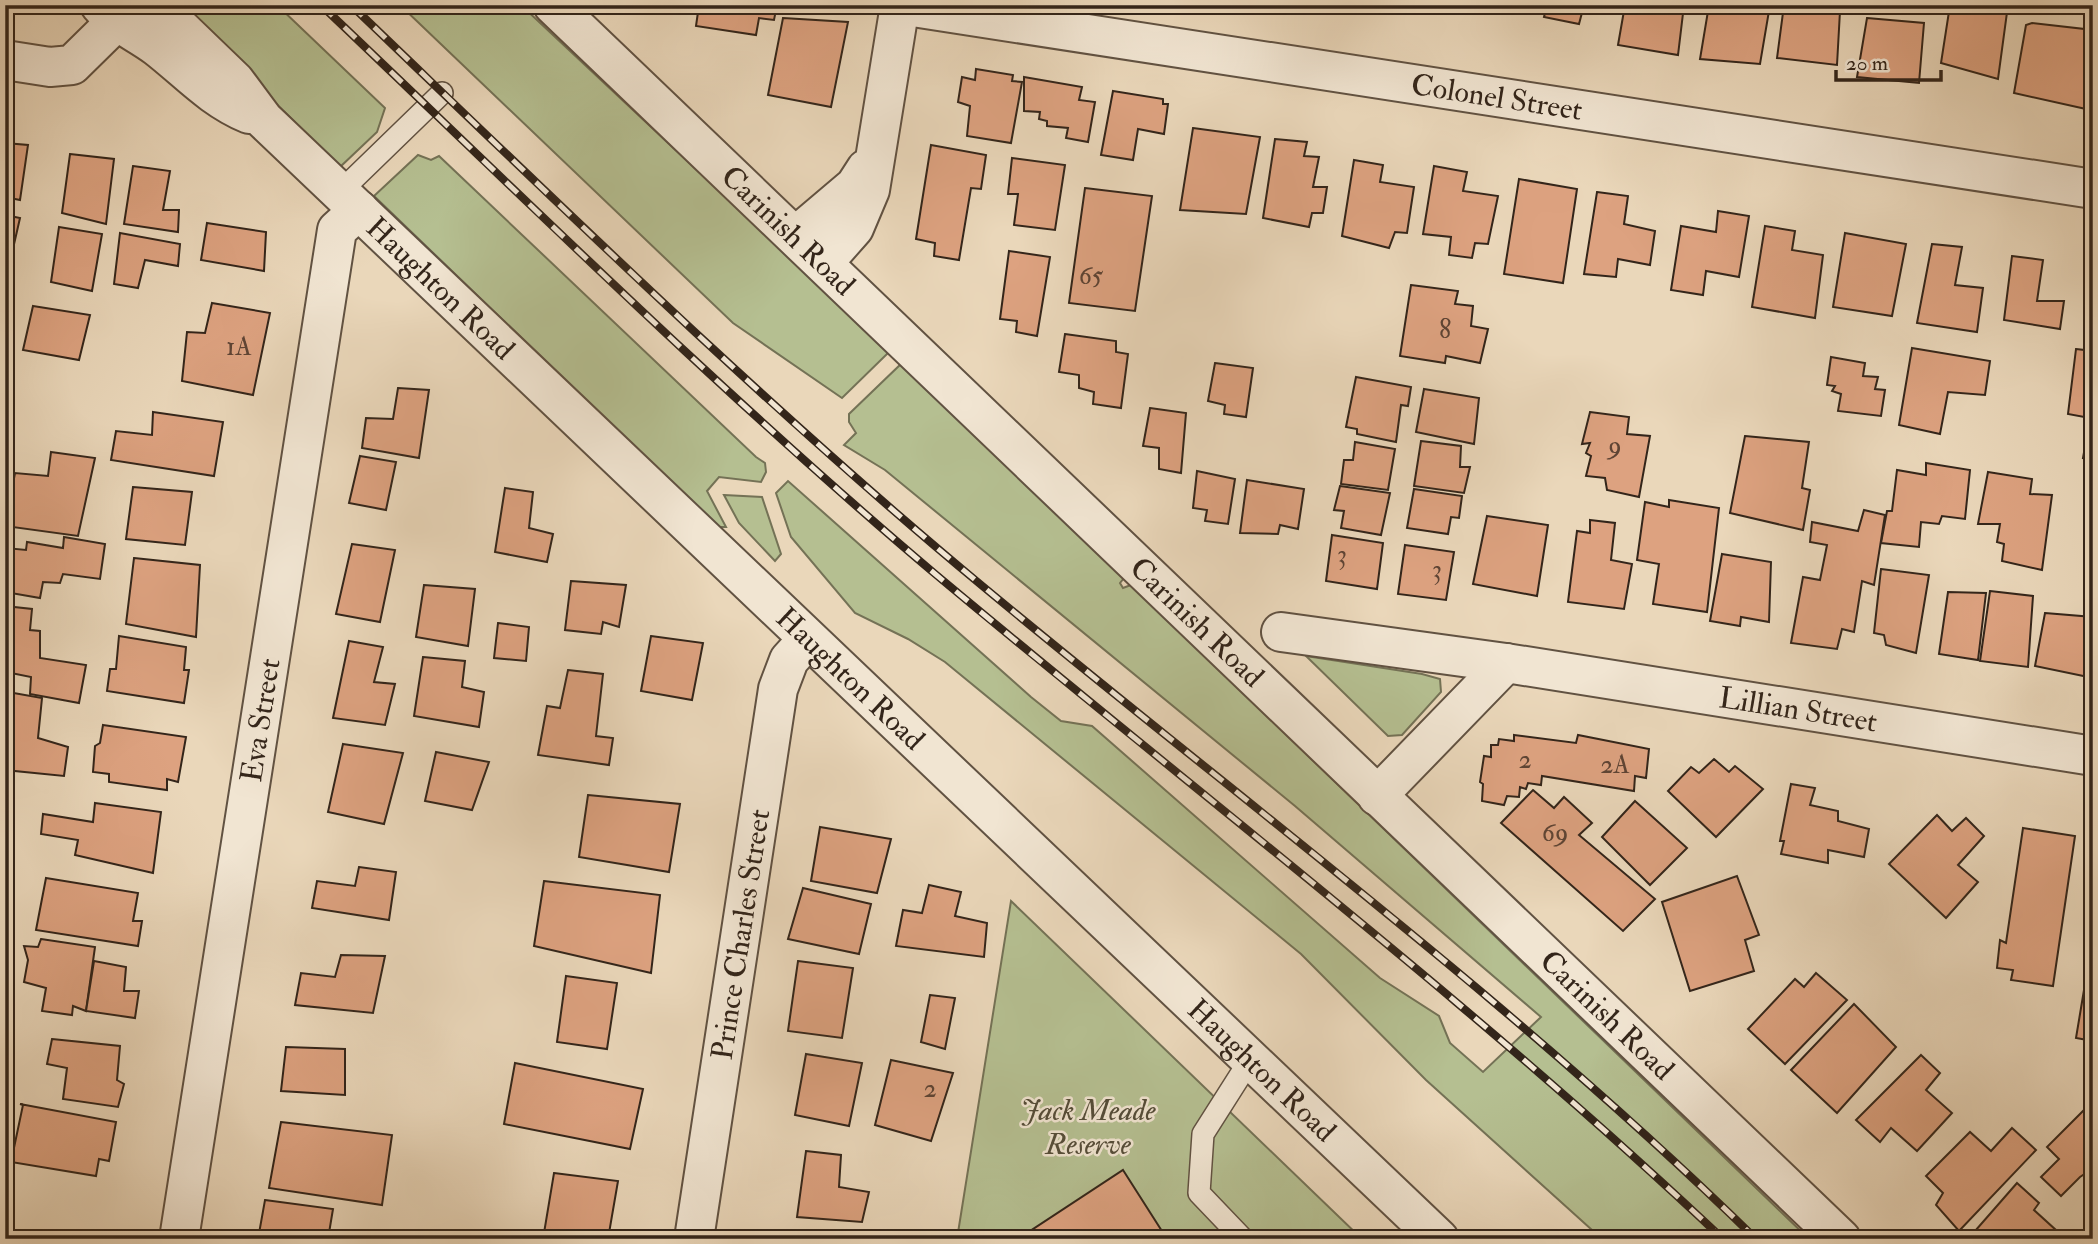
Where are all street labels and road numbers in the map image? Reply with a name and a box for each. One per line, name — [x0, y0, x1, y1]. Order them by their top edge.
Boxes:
street label: Colonel Street — [1409, 66, 1585, 129]
street label: Carinish Road — [714, 158, 863, 303]
street label: Haughton Road — [359, 209, 523, 368]
street label: Carinish Road — [1122, 549, 1272, 695]
street label: Haughton Road — [768, 599, 933, 758]
street label: Eva Street — [232, 656, 288, 785]
street label: Lillian Street — [1717, 679, 1880, 740]
street label: Prince Charles Street — [703, 806, 778, 1062]
street label: Carinish Road — [1532, 942, 1682, 1088]
street label: Haughton Road — [1180, 991, 1344, 1150]

